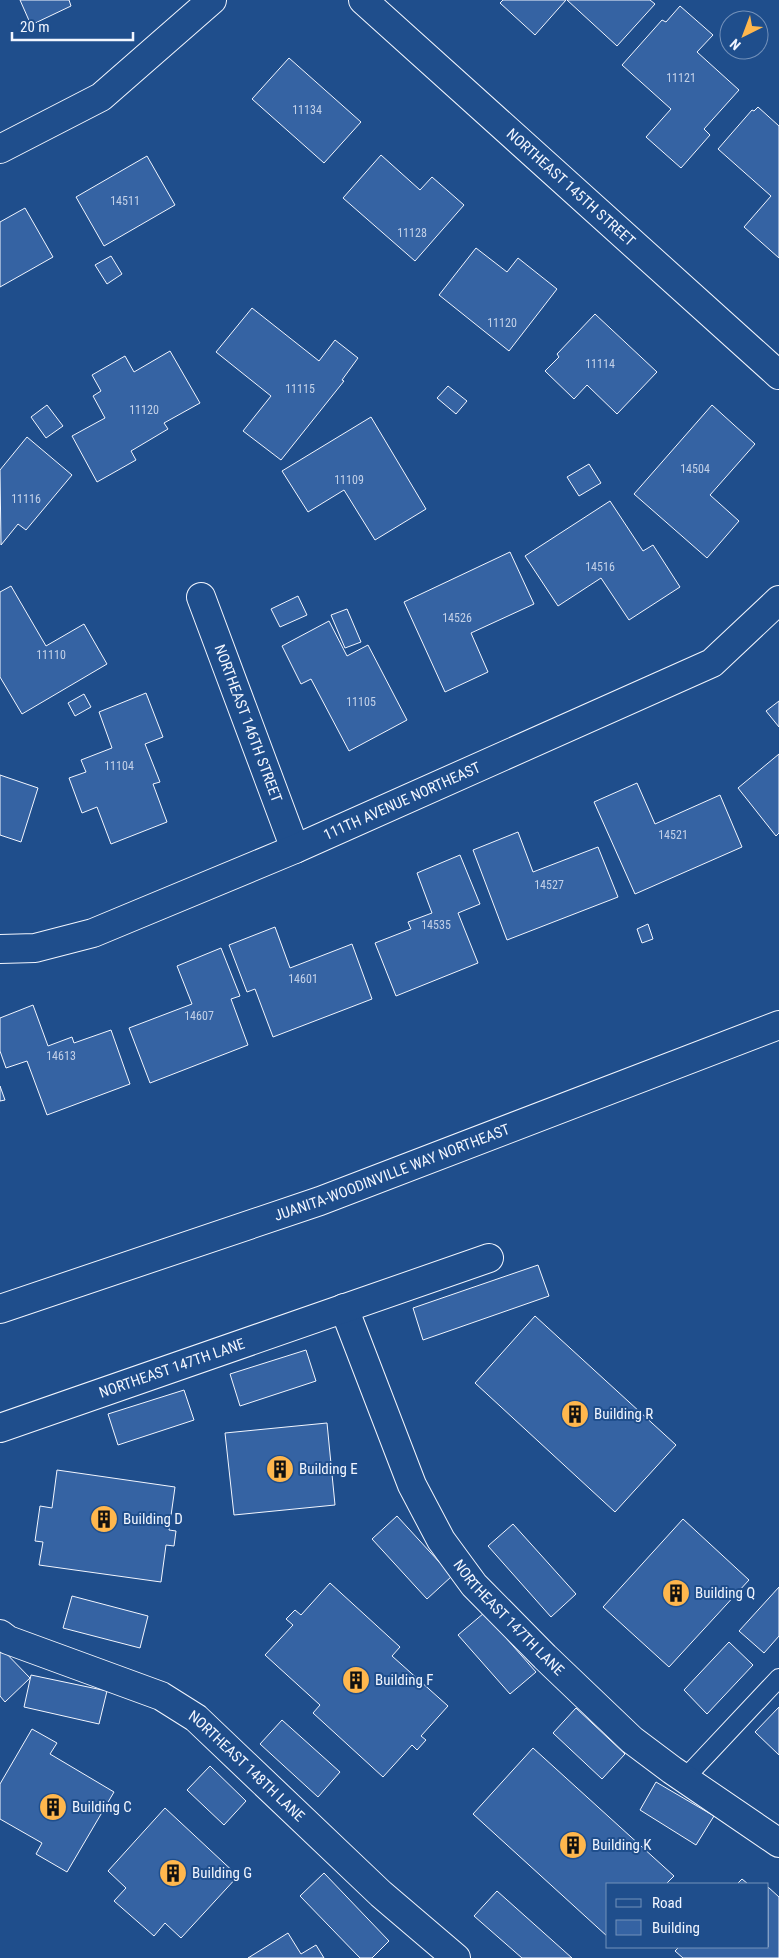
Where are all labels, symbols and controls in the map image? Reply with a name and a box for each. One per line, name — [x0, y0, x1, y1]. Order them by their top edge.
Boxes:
scale bar — [12, 10, 134, 42]
north arrow — [719, 10, 769, 60]
text: 20 m — [20, 18, 50, 36]
text: N — [727, 36, 744, 53]
house number: 11121 — [666, 71, 696, 85]
house number: 11134 — [292, 103, 322, 117]
street label: NORTHEAST 145TH STREET — [503, 125, 639, 250]
house number: 14511 — [110, 194, 140, 208]
house number: 11128 — [397, 226, 427, 240]
house number: 11120 — [487, 316, 517, 330]
house number: 11114 — [585, 357, 615, 371]
house number: 11115 — [285, 382, 315, 396]
house number: 11120 — [129, 403, 159, 417]
house number: 14504 — [680, 462, 710, 476]
house number: 11109 — [334, 473, 364, 487]
house number: 11116 — [11, 492, 41, 506]
house number: 14516 — [585, 560, 615, 574]
house number: 14526 — [442, 611, 472, 625]
street label: NORTHEAST 146TH STREET — [211, 642, 286, 805]
house number: 11110 — [36, 648, 66, 662]
house number: 11105 — [346, 695, 376, 709]
street label: 111TH AVENUE NORTHEAST — [321, 758, 484, 844]
house number: 11104 — [104, 759, 134, 773]
house number: 14521 — [658, 828, 688, 842]
house number: 14527 — [534, 878, 564, 892]
house number: 14535 — [421, 918, 451, 932]
house number: 14601 — [288, 972, 318, 986]
house number: 14607 — [184, 1009, 214, 1023]
house number: 14613 — [46, 1049, 76, 1063]
street label: JUANITA-WOODINVILLE WAY NORTHEAST — [272, 1120, 512, 1225]
street label: NORTHEAST 147TH LANE — [97, 1335, 247, 1402]
building icon: Building R — [560, 1399, 590, 1429]
place label: Building R — [594, 1405, 653, 1423]
building icon: Building E — [265, 1454, 295, 1484]
place label: Building E — [299, 1460, 358, 1478]
building icon: Building D — [89, 1504, 119, 1534]
place label: Building D — [123, 1510, 183, 1528]
street label: NORTHEAST 147TH LANE — [449, 1556, 568, 1679]
building icon: Building Q — [661, 1578, 691, 1608]
place label: Building Q — [695, 1584, 755, 1602]
building icon: Building F — [341, 1665, 371, 1695]
place label: Building F — [375, 1671, 434, 1689]
street label: NORTHEAST 148TH LANE — [185, 1707, 308, 1825]
building icon: Building C — [38, 1792, 68, 1822]
place label: Building C — [72, 1798, 132, 1816]
building icon: Building K — [558, 1830, 588, 1860]
place label: Building K — [592, 1836, 652, 1854]
building icon: Building G — [158, 1858, 188, 1888]
place label: Building G — [192, 1864, 252, 1882]
legend — [606, 1883, 769, 1948]
text: Road — [652, 1894, 682, 1912]
text: Building — [652, 1919, 700, 1937]

